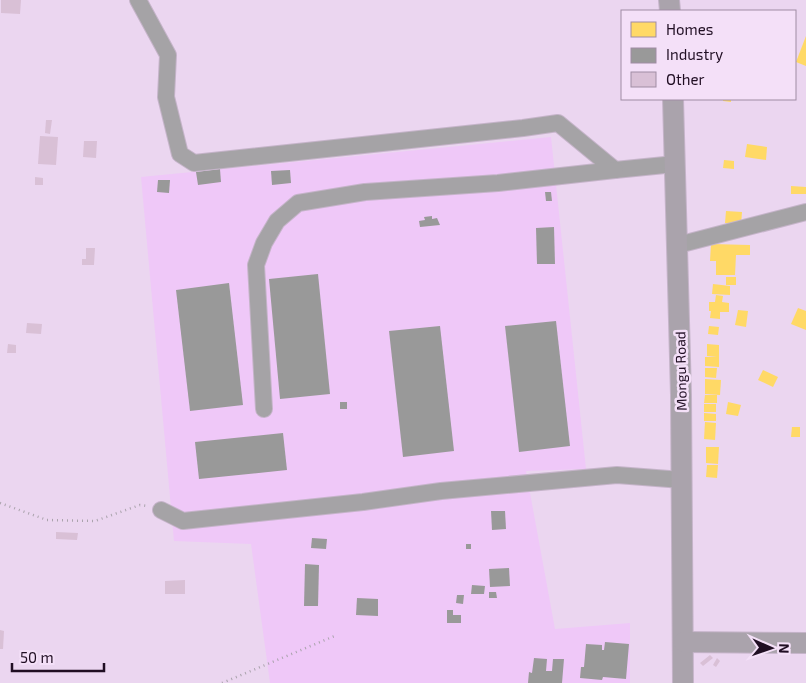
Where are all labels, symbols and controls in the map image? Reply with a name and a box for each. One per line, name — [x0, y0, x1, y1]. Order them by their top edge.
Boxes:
legend — [621, 10, 796, 100]
text: Homes — [666, 20, 713, 38]
text: Industry — [666, 45, 723, 63]
text: Other — [666, 70, 705, 88]
street label: Mongu Road — [671, 331, 690, 411]
north arrow — [746, 623, 796, 673]
scale bar — [12, 640, 105, 672]
text: N — [776, 643, 793, 654]
text: 50 m — [20, 648, 54, 666]

